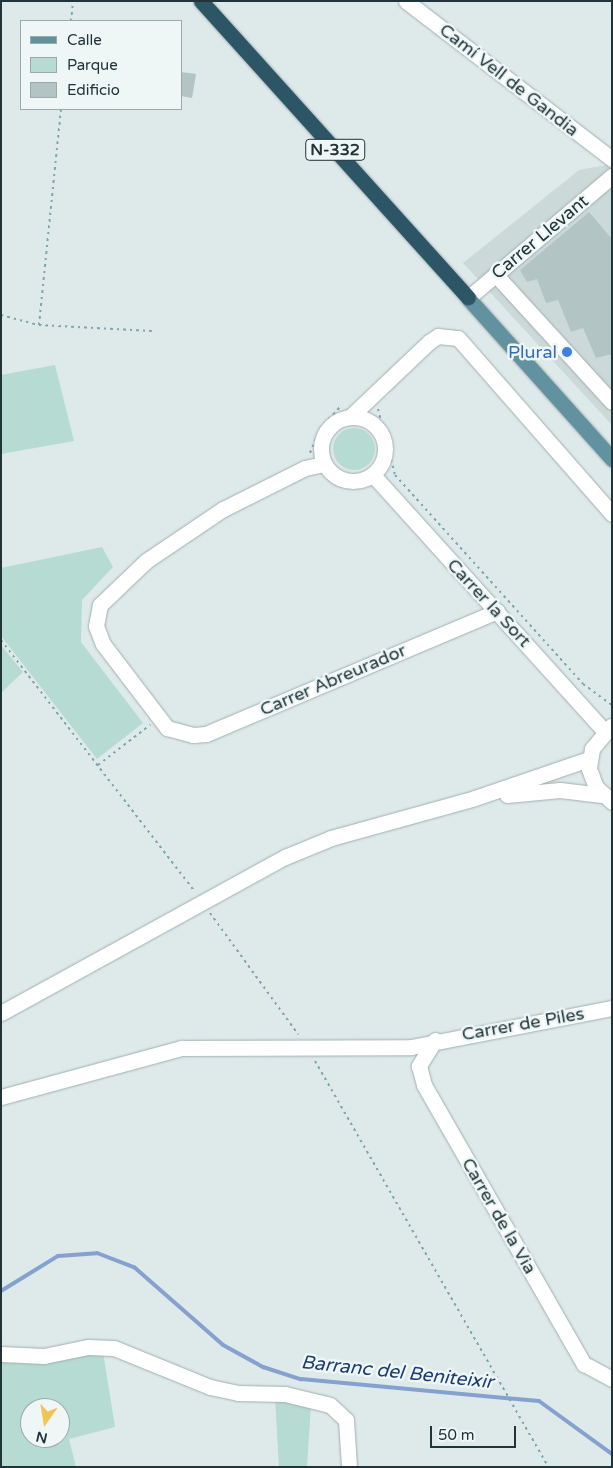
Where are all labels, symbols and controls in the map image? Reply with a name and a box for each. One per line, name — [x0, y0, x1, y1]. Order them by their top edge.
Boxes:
street label: Camí Vell de Gandia — [435, 19, 583, 141]
legend — [20, 20, 182, 110]
text: Calle — [67, 31, 102, 49]
text: Parque — [67, 56, 118, 74]
text: Edificio — [67, 81, 120, 99]
road number: N-332 — [305, 136, 365, 164]
street label: Carrer Llevant — [487, 190, 593, 284]
place label: Plural — [508, 341, 557, 363]
marker: Plural — [561, 346, 573, 358]
street label: Carrer la Sort — [443, 554, 535, 652]
street label: Carrer Abreurador — [257, 639, 409, 721]
street label: Carrer de Piles — [460, 1003, 586, 1045]
street label: Carrer de la Via — [457, 1154, 541, 1278]
water label: Barranc del Beniteixir — [300, 1352, 494, 1394]
north arrow — [20, 1398, 70, 1448]
scale bar — [433, 1416, 519, 1448]
text: 50 m — [438, 1426, 475, 1444]
text: N — [34, 1428, 49, 1447]

